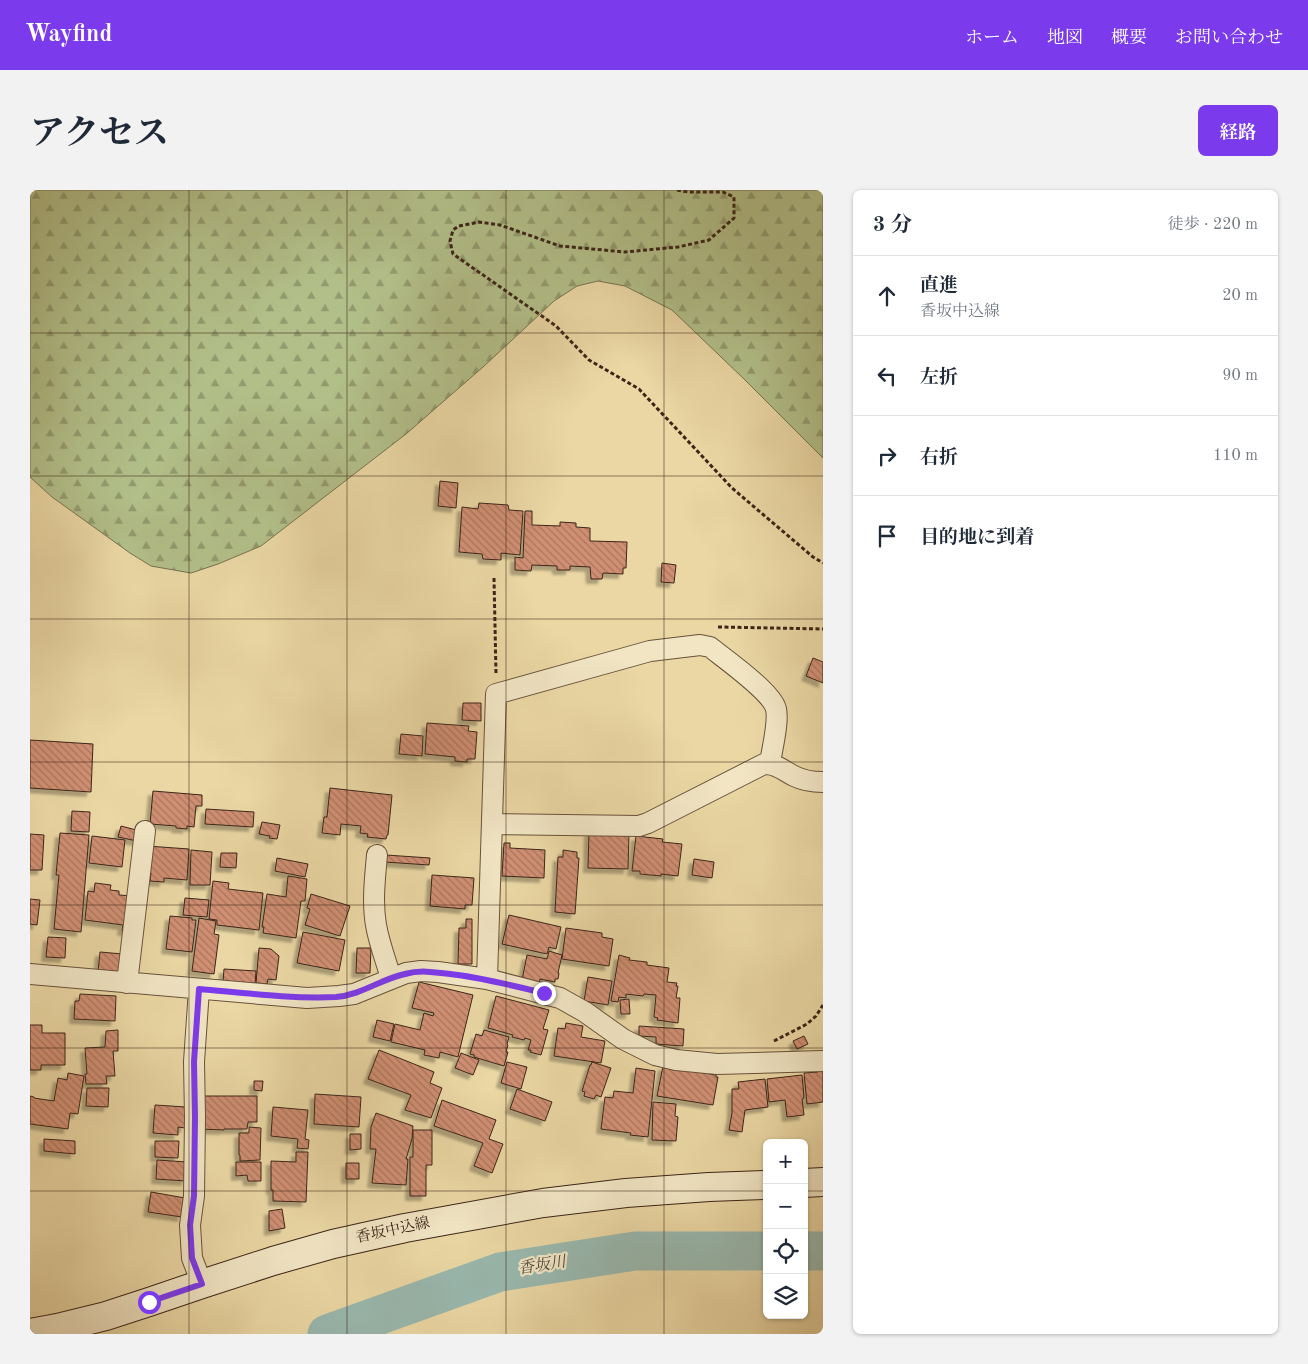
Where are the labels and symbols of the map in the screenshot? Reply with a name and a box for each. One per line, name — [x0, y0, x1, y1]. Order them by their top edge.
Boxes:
route end — [533, 982, 556, 1005]
street label: 香坂中込線 — [354, 1214, 431, 1246]
water label: 香坂川 — [517, 1252, 569, 1278]
route start — [138, 1291, 161, 1314]

